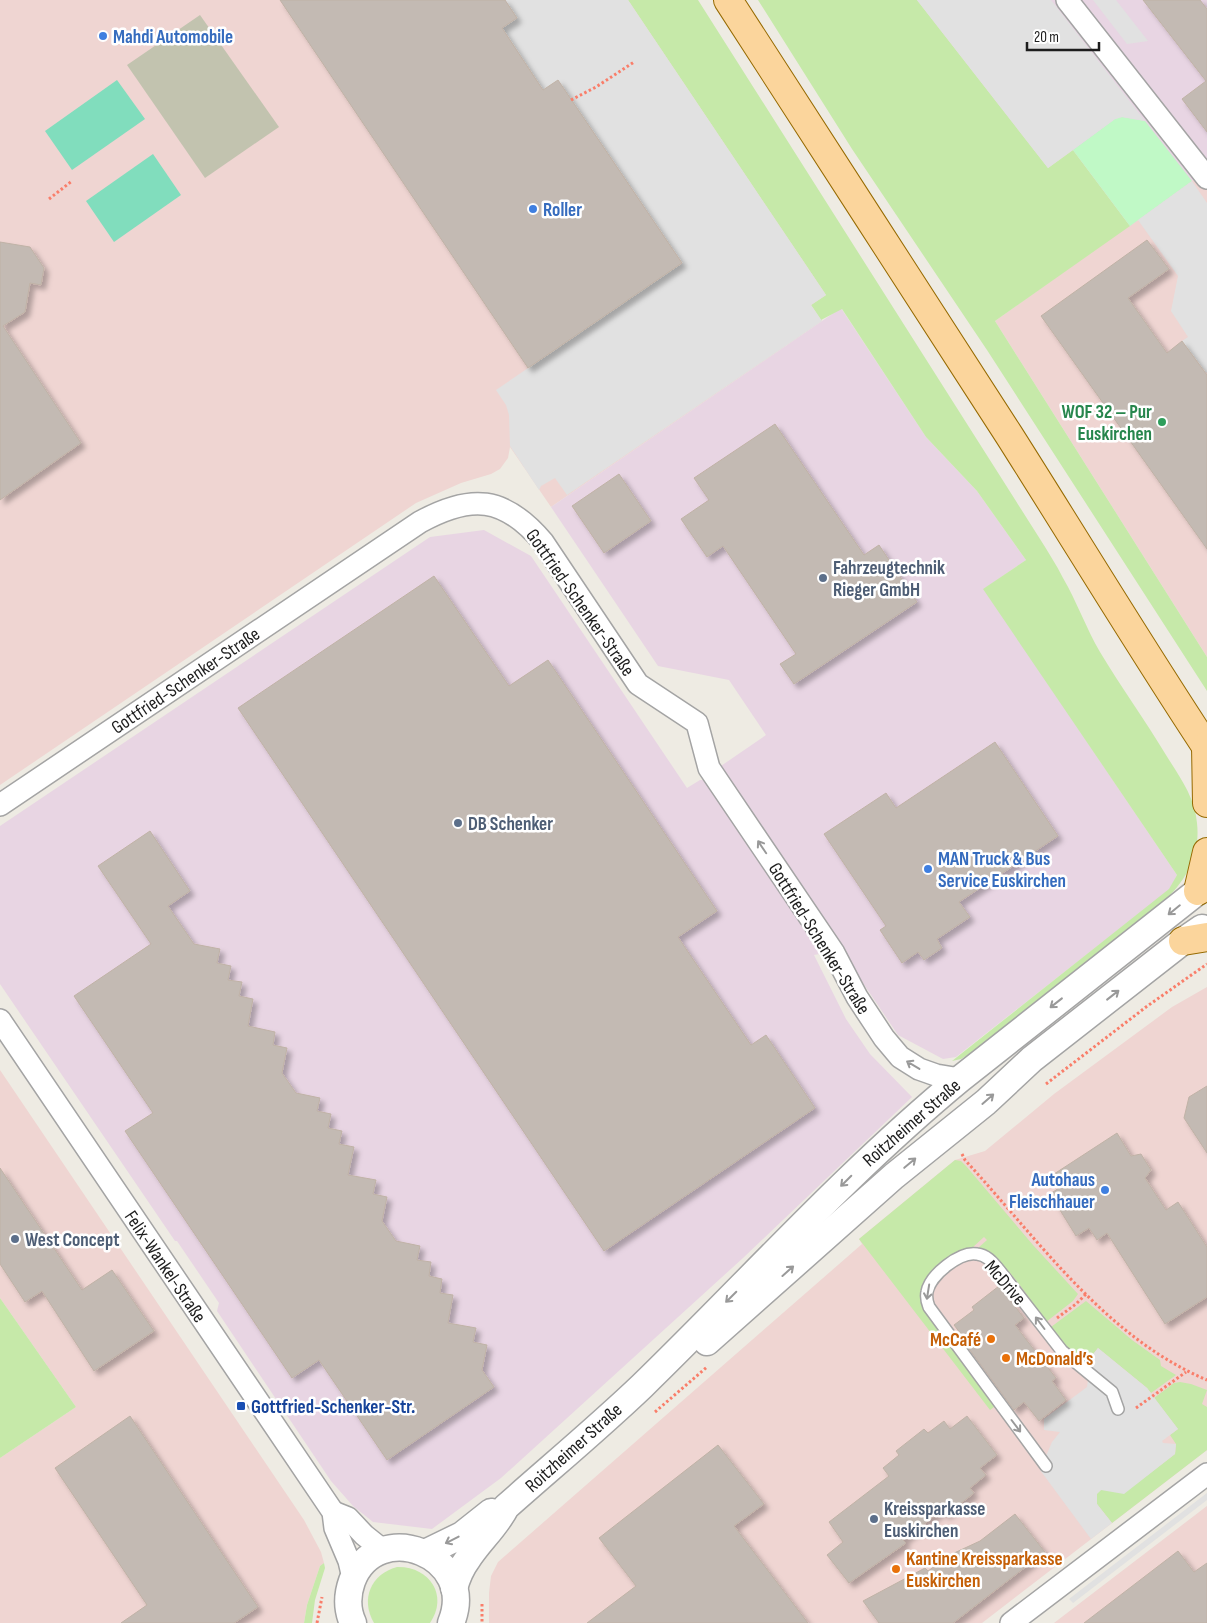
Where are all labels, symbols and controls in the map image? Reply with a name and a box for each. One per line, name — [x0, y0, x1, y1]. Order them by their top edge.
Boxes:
scale bar — [1027, 20, 1100, 52]
place label: Mahdi Automobile — [113, 26, 233, 49]
text: 20 m — [1034, 28, 1059, 47]
marker: Mahdi Automobile — [97, 30, 109, 42]
place label: Roller — [543, 199, 582, 222]
marker: Roller — [527, 203, 539, 215]
place label: WOF 32 – Pur Euskirchen — [1062, 401, 1152, 446]
marker: WOF 32 – Pur Euskirchen — [1156, 416, 1168, 428]
street label: Gottfried-Schenker-Straße — [520, 525, 639, 681]
place label: Fahrzeugtechnik Rieger GmbH — [833, 557, 945, 602]
marker: Fahrzeugtechnik Rieger GmbH — [817, 572, 829, 584]
street label: Gottfried-Schenker-Straße — [107, 623, 265, 740]
place label: DB Schenker — [468, 813, 553, 836]
marker: DB Schenker — [452, 817, 464, 829]
one-way arrow — [757, 840, 767, 854]
place label: MAN Truck & Bus Service Euskirchen — [938, 848, 1066, 893]
street label: Gottfried-Schenker-Straße — [763, 859, 875, 1019]
marker: MAN Truck & Bus Service Euskirchen — [922, 863, 934, 875]
one-way arrow — [1167, 905, 1180, 916]
one-way arrow — [1106, 990, 1119, 1001]
one-way arrow — [1050, 998, 1063, 1009]
one-way arrow — [907, 1060, 921, 1070]
street label: Roitzheimer Straße — [858, 1074, 966, 1172]
one-way arrow — [982, 1093, 995, 1105]
one-way arrow — [903, 1158, 916, 1169]
place label: Autohaus Fleischhauer — [1009, 1169, 1095, 1214]
one-way arrow — [840, 1175, 852, 1187]
marker: Autohaus Fleischhauer — [1099, 1184, 1111, 1196]
street label: Felix-Wankel-Straße — [119, 1207, 211, 1327]
place label: West Concept — [25, 1229, 119, 1252]
marker: West Concept — [9, 1233, 21, 1245]
street label: McDrive — [979, 1256, 1031, 1310]
one-way arrow — [782, 1265, 795, 1277]
one-way arrow — [923, 1284, 933, 1300]
one-way arrow — [725, 1291, 737, 1303]
one-way arrow — [1034, 1317, 1045, 1330]
place label: McCafé — [930, 1329, 981, 1352]
marker: McCafé — [985, 1333, 997, 1345]
place label: McDonald’s — [1016, 1348, 1093, 1371]
marker: McDonald’s — [1000, 1352, 1012, 1364]
place label: Gottfried-Schenker-Str. — [251, 1396, 415, 1419]
street label: Roitzheimer Straße — [521, 1399, 627, 1498]
marker: Gottfried-Schenker-Str. — [235, 1400, 247, 1412]
one-way arrow — [1011, 1419, 1021, 1433]
place label: Kreissparkasse Euskirchen — [884, 1498, 985, 1543]
marker: Kreissparkasse Euskirchen — [868, 1513, 880, 1525]
one-way arrow — [444, 1535, 459, 1545]
place label: Kantine Kreissparkasse Euskirchen — [906, 1548, 1063, 1593]
marker: Kantine Kreissparkasse Euskirchen — [890, 1563, 902, 1575]

